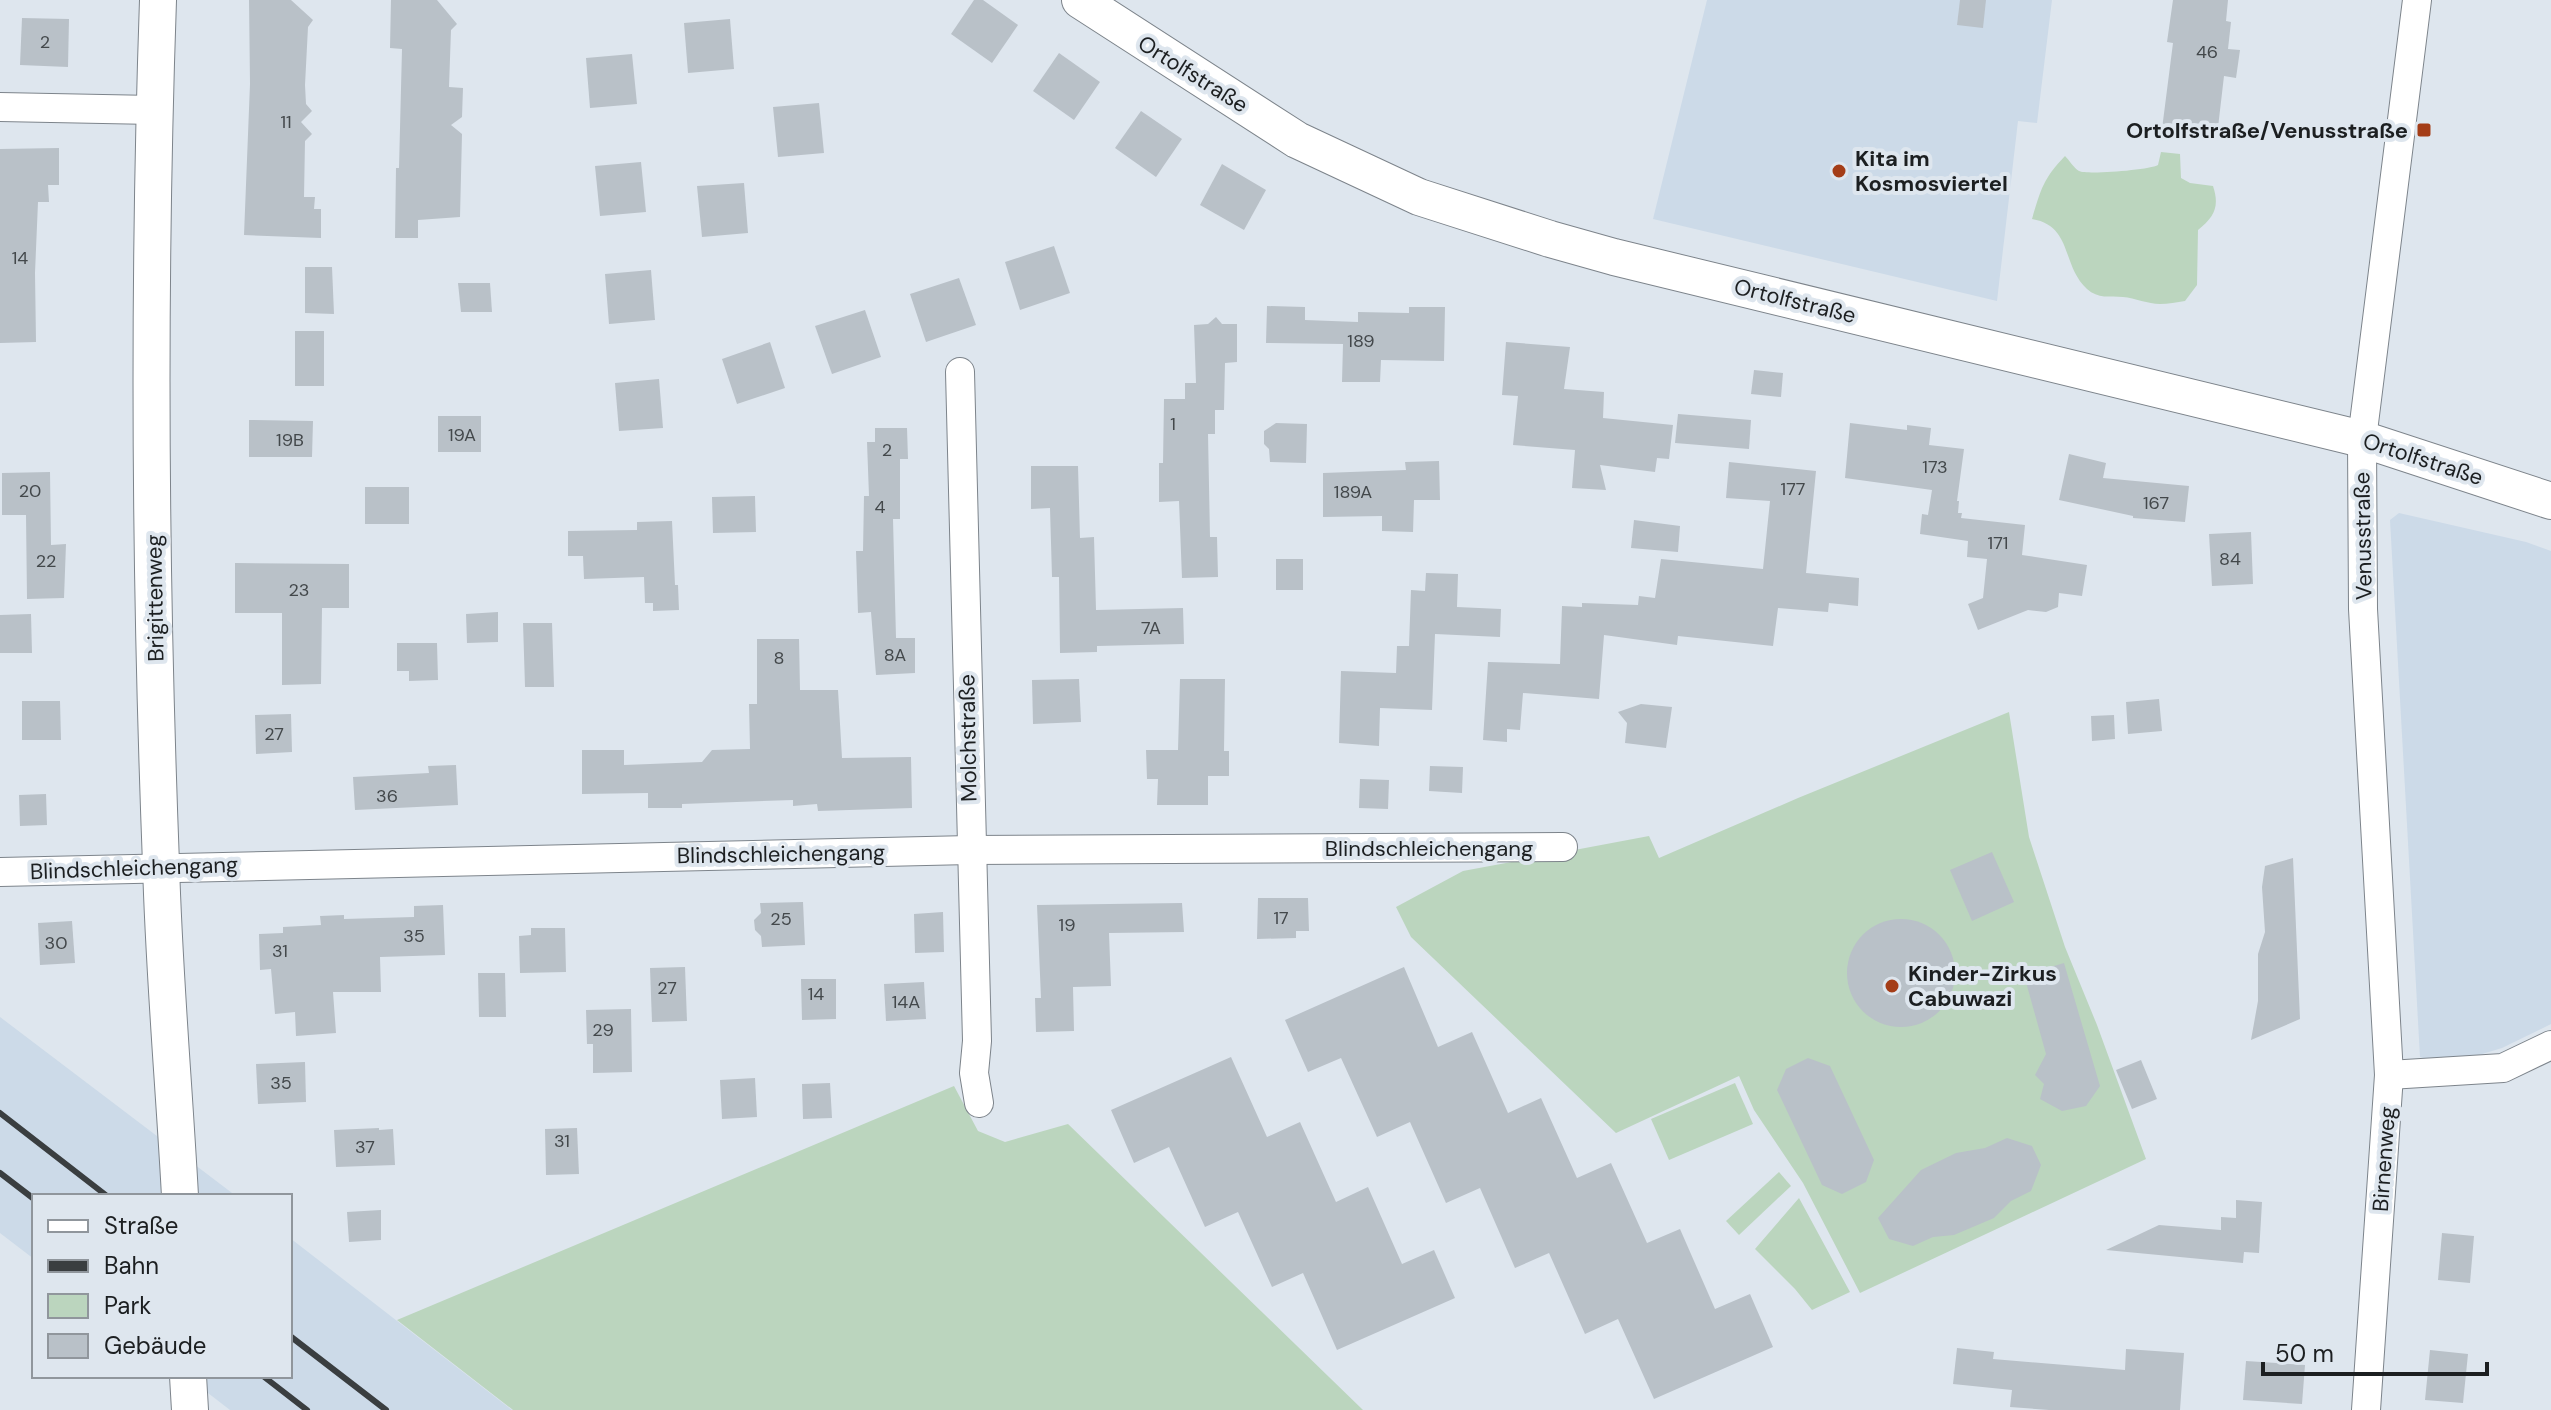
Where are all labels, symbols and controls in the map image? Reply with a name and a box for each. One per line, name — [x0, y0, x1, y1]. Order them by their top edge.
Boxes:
street label: Ortolfstraße — [1133, 29, 1253, 119]
house number: 2 — [40, 30, 50, 54]
house number: 46 — [2196, 40, 2218, 64]
house number: 11 — [280, 110, 292, 134]
place label: Ortolfstraße/Venusstraße — [2126, 116, 2408, 145]
marker: Ortolfstraße/Venusstraße — [2415, 121, 2433, 139]
place label: Kita im Kosmosviertel — [1855, 144, 2008, 198]
marker: Kita im Kosmosviertel — [1830, 162, 1848, 180]
house number: 14 — [12, 246, 28, 270]
street label: Ortolfstraße — [1731, 272, 1859, 330]
house number: 189 — [1347, 329, 1375, 353]
house number: 1 — [1170, 412, 1176, 436]
house number: 19A — [448, 423, 476, 447]
street label: Ortolfstraße — [2359, 426, 2487, 492]
house number: 19B — [276, 428, 304, 452]
house number: 2 — [882, 438, 892, 462]
house number: 173 — [1922, 455, 1948, 479]
street label: Venusstraße — [2347, 472, 2379, 600]
house number: 177 — [1781, 477, 1805, 501]
house number: 20 — [19, 479, 41, 503]
house number: 189A — [1334, 480, 1372, 504]
house number: 167 — [2143, 491, 2169, 515]
house number: 4 — [875, 495, 886, 519]
house number: 171 — [1988, 531, 2008, 555]
street label: Brigittenweg — [139, 534, 171, 662]
house number: 84 — [2219, 547, 2241, 571]
house number: 22 — [36, 549, 56, 573]
house number: 23 — [288, 578, 310, 602]
house number: 7A — [1141, 616, 1161, 640]
house number: 8A — [884, 643, 906, 667]
house number: 8 — [774, 646, 784, 670]
street label: Molchstraße — [952, 674, 984, 802]
house number: 27 — [264, 722, 284, 746]
house number: 36 — [376, 784, 398, 808]
street label: Blindschleichengang — [1325, 834, 1533, 863]
street label: Blindschleichengang — [677, 838, 885, 870]
street label: Blindschleichengang — [29, 850, 239, 886]
house number: 17 — [1273, 906, 1289, 930]
house number: 25 — [770, 907, 792, 931]
house number: 19 — [1059, 913, 1075, 937]
house number: 35 — [403, 924, 425, 948]
house number: 30 — [45, 931, 67, 955]
house number: 31 — [272, 939, 288, 963]
place label: Kinder-Zirkus Cabuwazi — [1908, 959, 2057, 1013]
house number: 27 — [657, 976, 677, 1000]
marker: Kinder-Zirkus Cabuwazi — [1883, 977, 1901, 995]
house number: 14 — [808, 982, 824, 1006]
house number: 14A — [892, 990, 920, 1014]
house number: 29 — [592, 1018, 614, 1042]
house number: 35 — [270, 1071, 292, 1095]
street label: Birnenweg — [2366, 1105, 2402, 1213]
house number: 31 — [554, 1129, 570, 1153]
house number: 37 — [355, 1135, 375, 1159]
legend — [32, 1194, 292, 1378]
text: Straße — [104, 1210, 178, 1241]
text: Bahn — [104, 1250, 159, 1281]
text: Park — [104, 1290, 151, 1321]
scale bar — [2263, 1326, 2487, 1376]
text: Gebäude — [104, 1330, 206, 1361]
text: 50 m — [2275, 1338, 2334, 1369]

